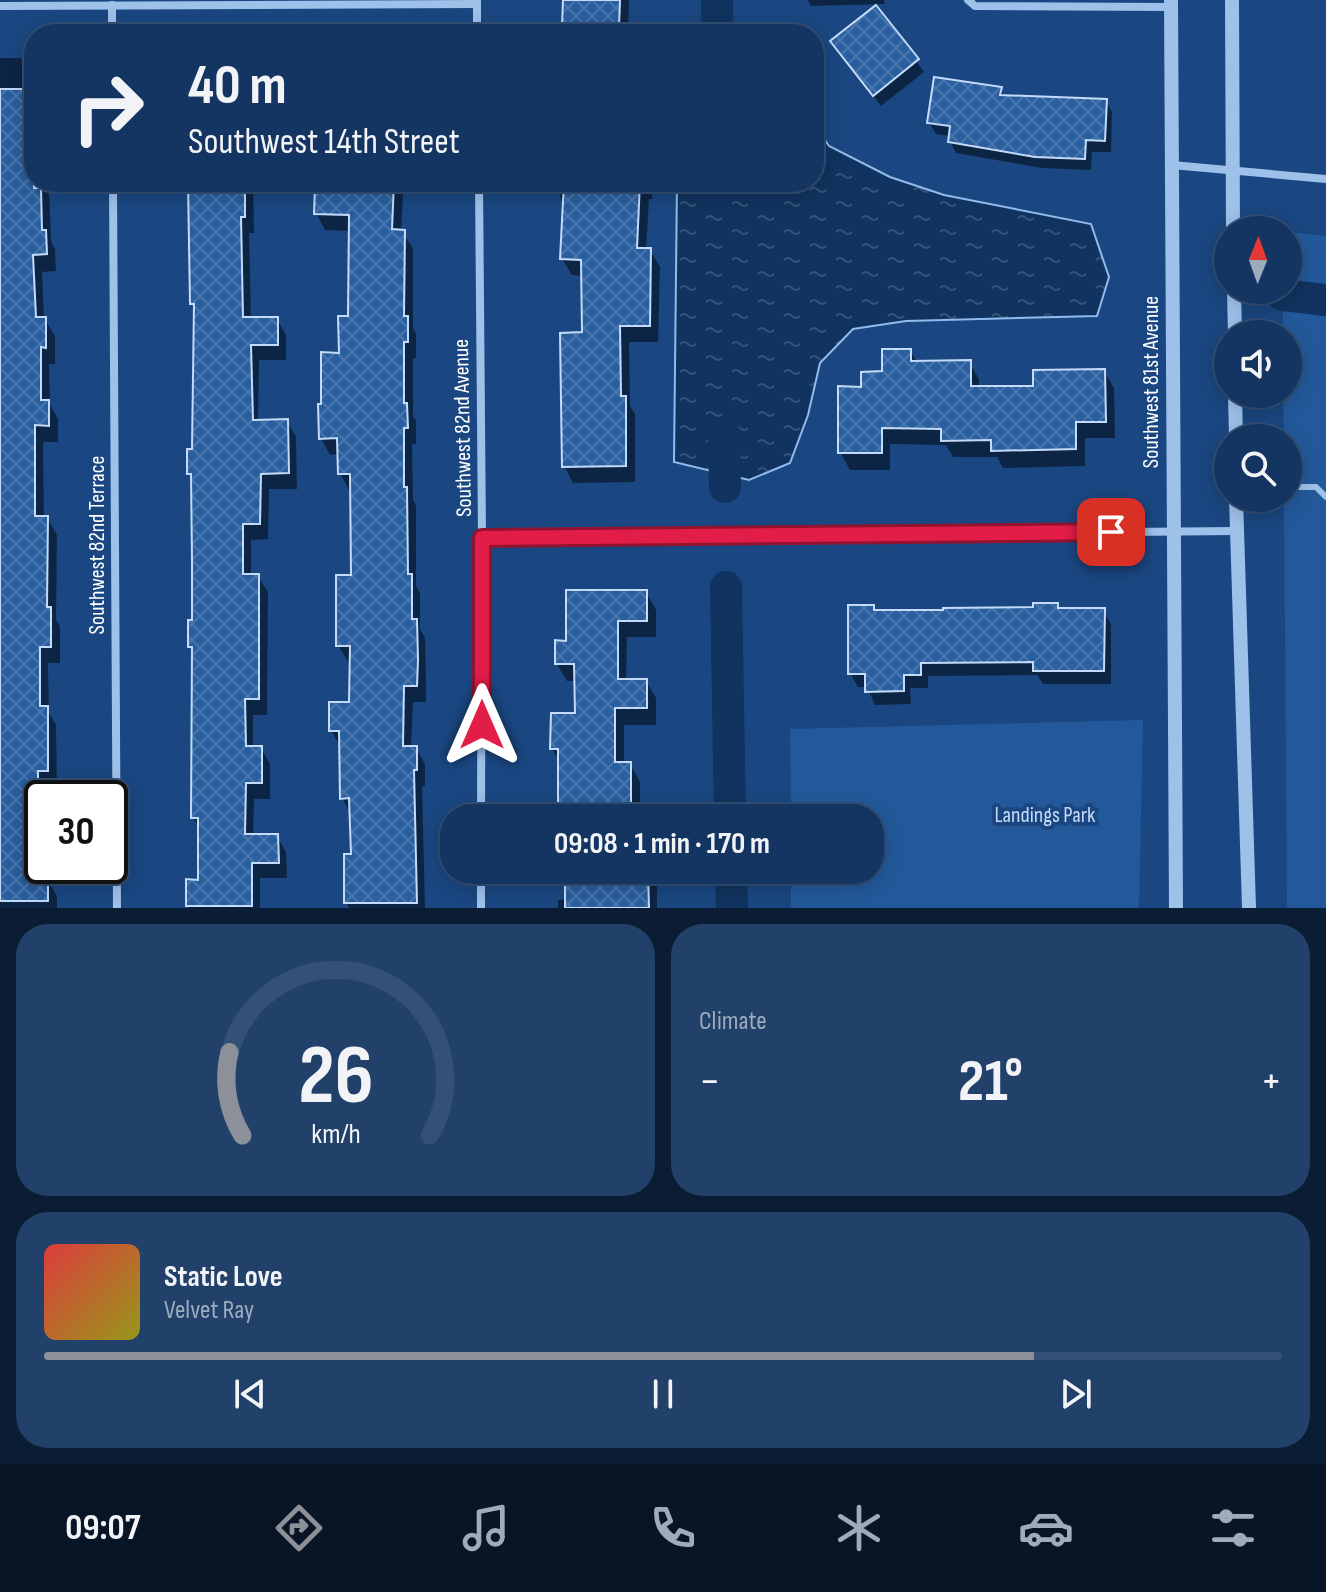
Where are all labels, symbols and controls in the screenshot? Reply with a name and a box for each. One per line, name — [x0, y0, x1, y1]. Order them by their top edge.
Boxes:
text: 40 m — [188, 53, 287, 120]
icon: right — [56, 56, 160, 160]
text: Southwest 14th Street — [188, 121, 460, 164]
north arrow — [1214, 216, 1302, 304]
map controls — [1214, 216, 1302, 512]
street label: Southwest 81st Avenue — [1138, 296, 1165, 468]
button: sound — [1214, 320, 1302, 408]
street label: Southwest 82nd Avenue — [448, 339, 478, 517]
button: search — [1214, 424, 1302, 512]
street label: Southwest 82nd Terrace — [84, 456, 111, 634]
pin — [1077, 498, 1145, 566]
icon: arrive — [1089, 510, 1133, 554]
position arrow — [440, 683, 524, 767]
speed limit sign: 30 — [24, 780, 128, 884]
park label: Landings Park — [994, 802, 1096, 829]
text: 09:08 · 1 min · 170 m — [554, 826, 770, 862]
text: Climate — [699, 1006, 767, 1037]
text: 26 — [298, 1027, 373, 1127]
text: 21° — [958, 1046, 1023, 1118]
text: − — [699, 1055, 721, 1108]
text: + — [1260, 1055, 1282, 1108]
text: km/h — [311, 1117, 360, 1152]
text: Static Love — [164, 1259, 283, 1295]
text: Velvet Ray — [164, 1295, 254, 1326]
icon: previous — [228, 1372, 272, 1416]
icon: pause — [641, 1372, 685, 1416]
icon: next — [1054, 1372, 1098, 1416]
icon: directions — [271, 1500, 327, 1556]
icon: music — [458, 1500, 514, 1556]
icon: phone — [645, 1500, 701, 1556]
icon: climate — [831, 1500, 887, 1556]
icon: car — [1018, 1500, 1074, 1556]
icon: filters — [1205, 1500, 1261, 1556]
text: 09:07 — [65, 1507, 140, 1550]

